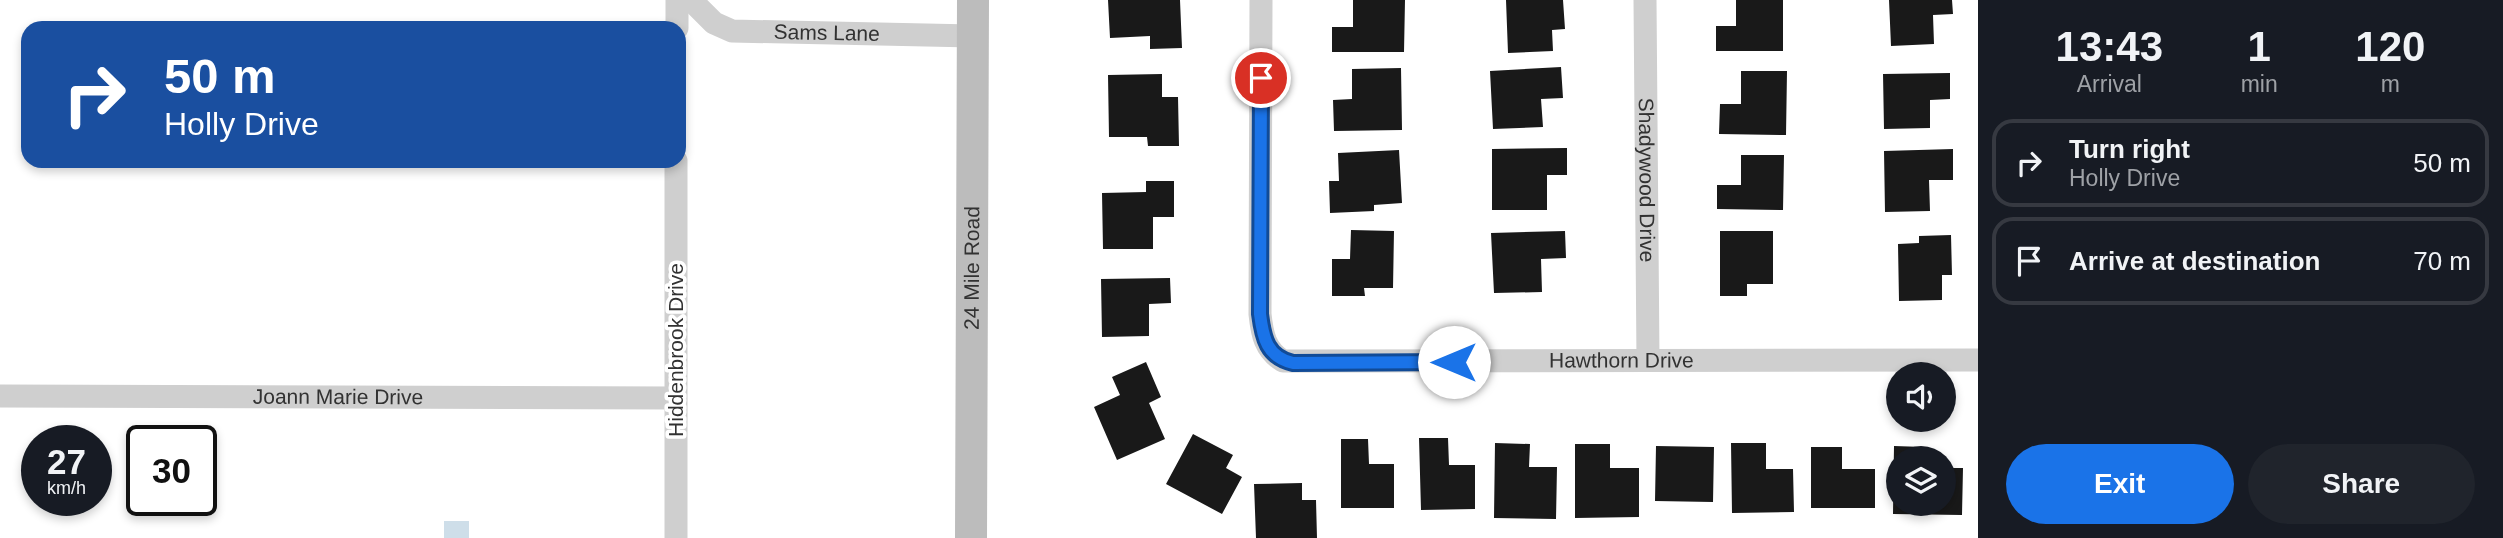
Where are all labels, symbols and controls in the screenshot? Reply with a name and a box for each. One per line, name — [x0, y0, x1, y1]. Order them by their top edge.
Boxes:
street label: Sams Lane — [773, 20, 880, 45]
text: 13:43 — [2056, 23, 2163, 70]
text: 1 — [2247, 23, 2271, 70]
text: 120 — [2355, 23, 2425, 70]
pin — [1231, 48, 1291, 108]
icon: right — [49, 49, 140, 140]
text: 50 m — [164, 49, 276, 103]
icon: arrive — [1242, 59, 1280, 97]
text: Arrival — [2077, 71, 2142, 97]
text: min — [2241, 71, 2278, 97]
text: m — [2381, 71, 2400, 97]
street label: Shadywood Drive — [1635, 98, 1659, 262]
text: Holly Drive — [164, 106, 319, 142]
text: Turn right — [2069, 134, 2190, 164]
icon: right — [2010, 144, 2048, 182]
text: 50 m — [2413, 148, 2471, 178]
text: Holly Drive — [2069, 165, 2180, 191]
street label: 24 Mile Road — [960, 206, 983, 330]
icon: arrive — [2010, 242, 2048, 280]
text: Arrive at destination — [2069, 246, 2320, 276]
text: 70 m — [2413, 246, 2471, 276]
street label: Hiddenbrook Drive — [664, 263, 687, 437]
position arrow — [1417, 325, 1491, 399]
street label: Hawthorn Drive — [1549, 348, 1694, 372]
map controls — [1886, 362, 1956, 516]
button: sound — [1886, 362, 1956, 432]
street label: Joann Marie Drive — [253, 385, 423, 408]
speed limit sign: 30 — [126, 425, 217, 516]
text: 27 — [47, 442, 86, 481]
button: Exit — [2006, 444, 2234, 524]
button: Share — [2248, 444, 2475, 524]
button: layers — [1886, 446, 1956, 516]
text: km/h — [47, 478, 86, 498]

